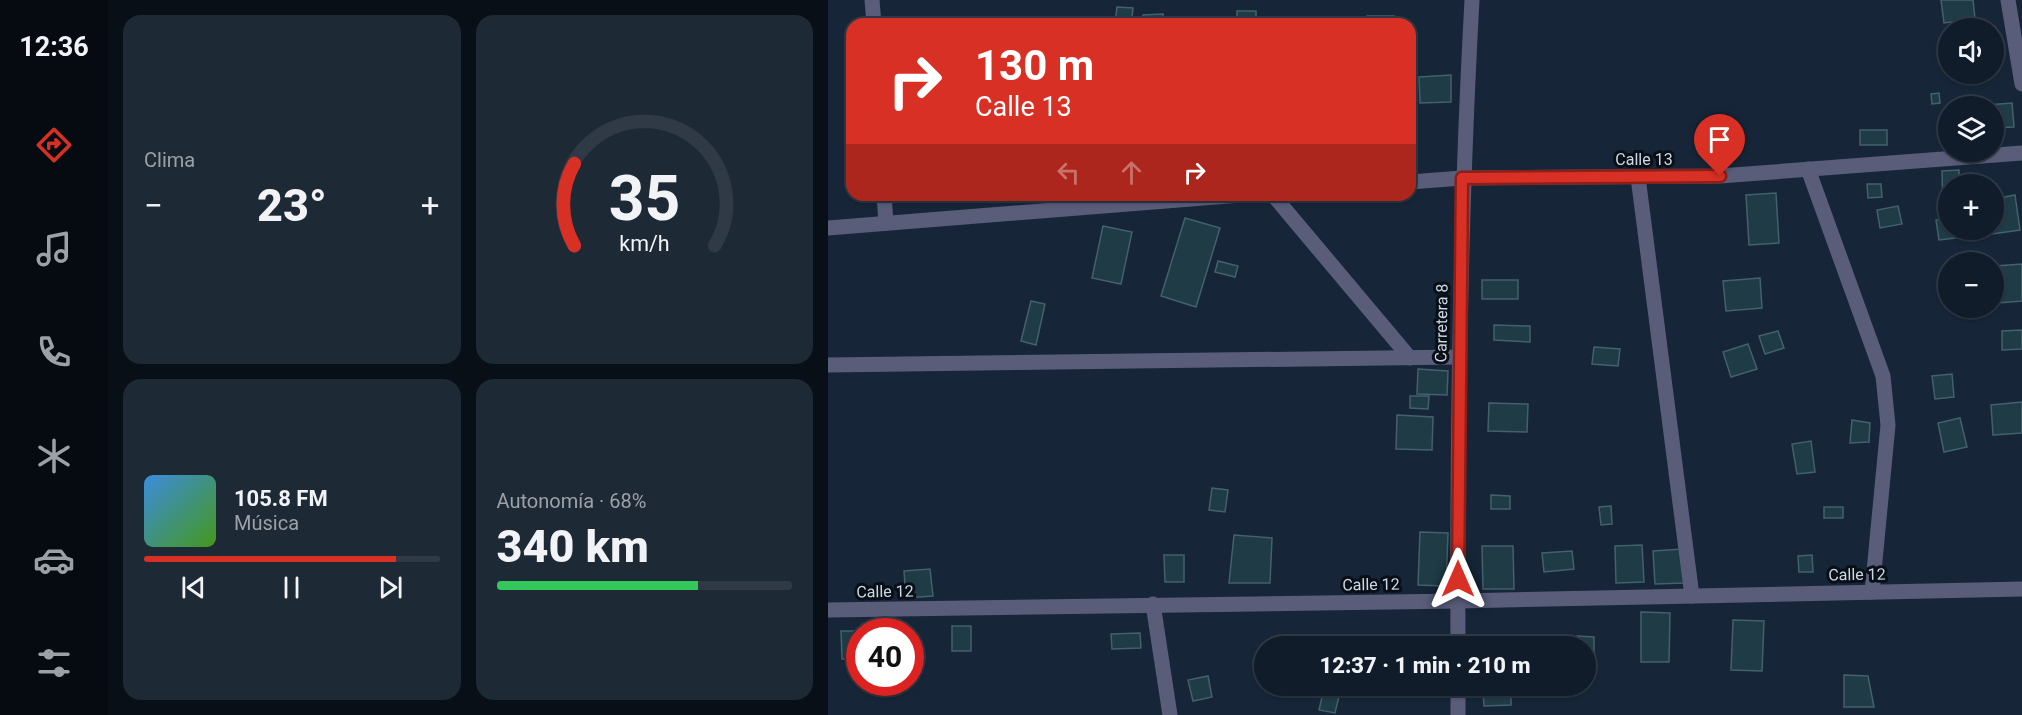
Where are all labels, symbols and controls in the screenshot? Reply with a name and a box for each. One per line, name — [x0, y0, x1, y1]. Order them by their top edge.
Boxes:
map controls — [1938, 18, 2004, 318]
button: sound — [1938, 18, 2004, 84]
text: 12:36 — [19, 31, 89, 63]
text: 130 m — [975, 41, 1094, 90]
icon: right — [876, 42, 954, 120]
text: Calle 13 — [975, 91, 1072, 123]
button: layers — [1938, 96, 2004, 162]
pin — [1694, 114, 1745, 176]
icon: arrive — [1703, 123, 1736, 156]
icon: directions — [33, 124, 75, 166]
text: Clima — [144, 148, 195, 172]
street label: Calle 13 — [1615, 150, 1673, 169]
icon: left — [1052, 156, 1085, 189]
icon: ahead — [1115, 156, 1148, 189]
icon: right — [1178, 156, 1211, 189]
text: 35 — [608, 162, 680, 235]
button: + — [1938, 174, 2004, 240]
text: 23° — [257, 179, 327, 232]
text: − — [144, 186, 163, 225]
text: + — [421, 186, 440, 225]
icon: music — [33, 228, 75, 270]
text: km/h — [619, 232, 669, 257]
button: − — [1938, 252, 2004, 318]
street label: Carretera 8 — [1431, 283, 1452, 363]
icon: phone — [33, 331, 75, 373]
icon: climate — [33, 435, 75, 477]
text: 105.8 FM — [234, 486, 328, 511]
text: Autonomía · 68% — [497, 489, 646, 513]
text: Música — [234, 511, 299, 535]
text: 340 km — [497, 520, 649, 573]
icon: car — [33, 539, 75, 581]
position arrow — [1426, 547, 1490, 611]
street label: Calle 12 — [1828, 565, 1886, 584]
icon: previous — [177, 571, 210, 604]
icon: pause — [275, 571, 308, 604]
icon: next — [374, 571, 407, 604]
street label: Calle 12 — [1342, 575, 1400, 594]
street label: Calle 12 — [856, 582, 914, 601]
speed limit sign: 40 — [846, 618, 924, 696]
icon: filters — [33, 642, 75, 684]
text: 12:37 · 1 min · 210 m — [1320, 653, 1530, 678]

